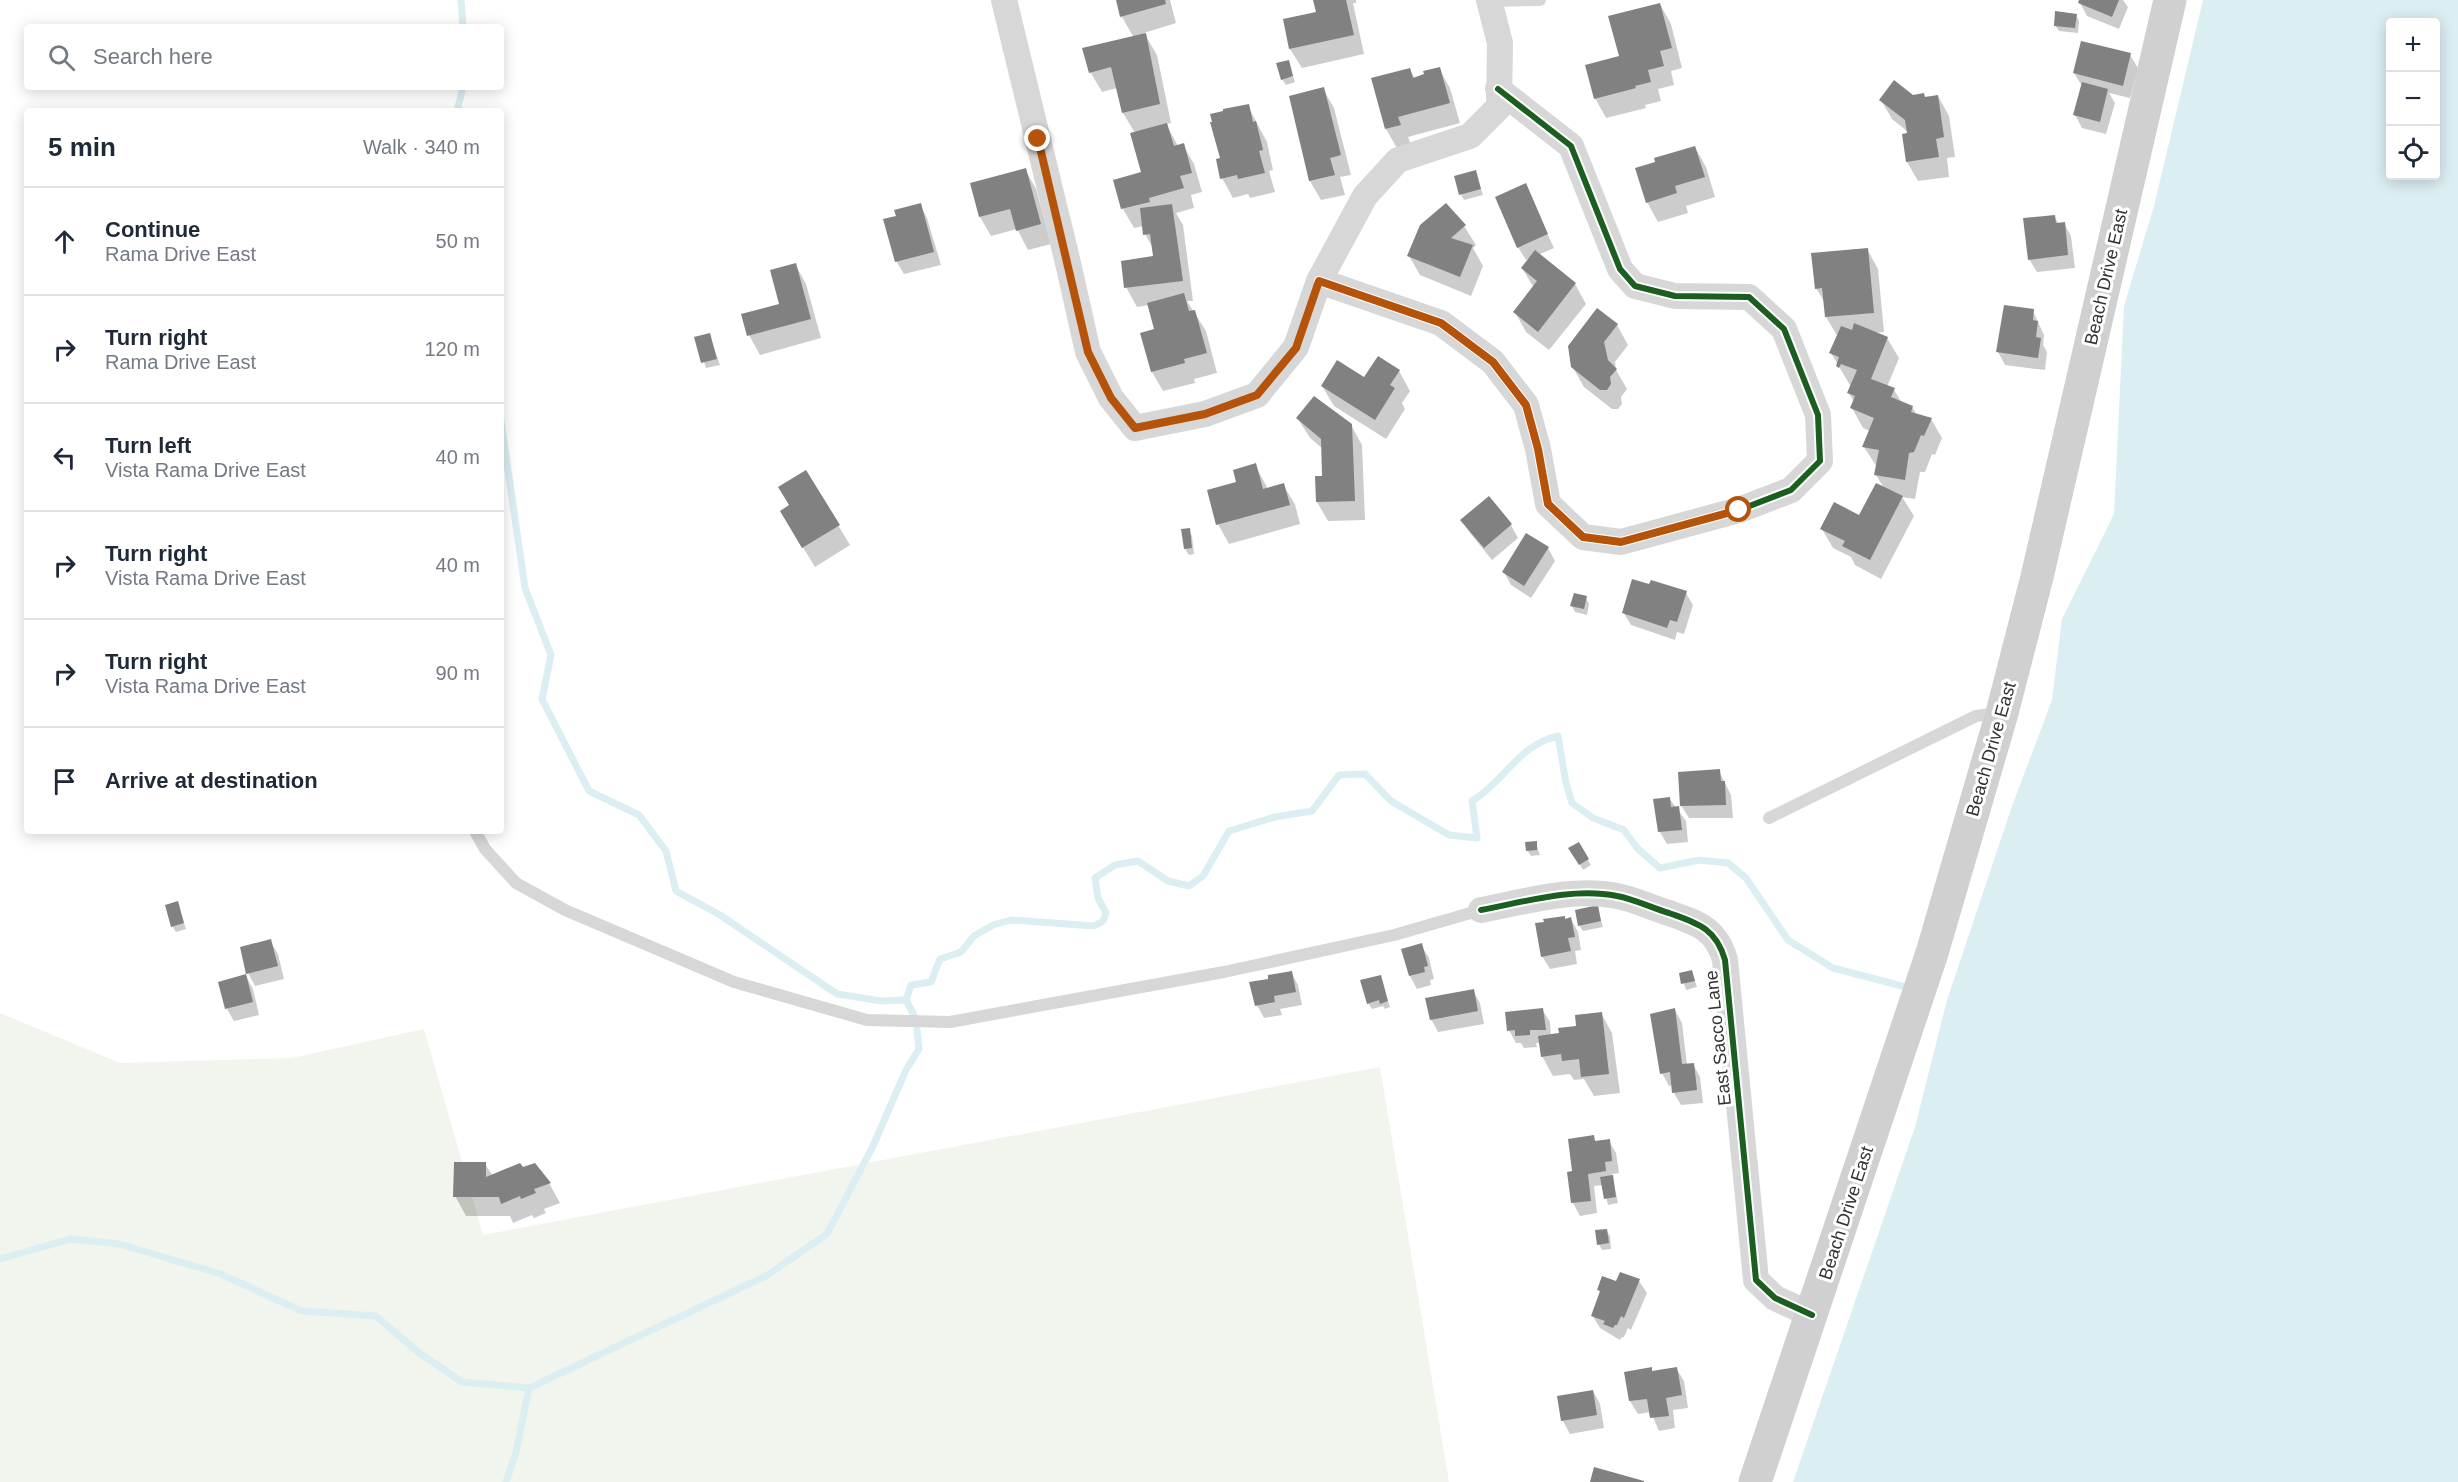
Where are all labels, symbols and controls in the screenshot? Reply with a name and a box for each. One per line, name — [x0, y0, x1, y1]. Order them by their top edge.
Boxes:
map controls — [2386, 18, 2440, 180]
button: + — [2386, 18, 2440, 72]
search box — [24, 24, 504, 90]
icon: search — [45, 41, 78, 74]
text: Search here — [93, 44, 213, 69]
button: − — [2386, 72, 2440, 126]
route end — [1024, 125, 1050, 151]
button: locate — [2386, 126, 2440, 180]
text: 5 min — [48, 132, 116, 162]
text: Walk · 340 m — [363, 136, 480, 158]
street label: Beach Drive East — [2081, 207, 2131, 347]
text: Continue — [105, 217, 200, 242]
icon: ahead — [48, 225, 81, 258]
text: 50 m — [436, 230, 480, 252]
text: Rama Drive East — [105, 243, 256, 265]
text: Turn right — [105, 325, 207, 350]
icon: right — [48, 333, 81, 366]
text: 120 m — [424, 338, 480, 360]
text: Rama Drive East — [105, 351, 256, 373]
text: Turn left — [105, 433, 191, 458]
icon: left — [48, 441, 81, 474]
text: 40 m — [436, 446, 480, 468]
text: Vista Rama Drive East — [105, 459, 306, 481]
route start — [1725, 496, 1751, 522]
text: Turn right — [105, 541, 207, 566]
icon: right — [48, 549, 81, 582]
text: 40 m — [436, 554, 480, 576]
text: Vista Rama Drive East — [105, 567, 306, 589]
text: Turn right — [105, 649, 207, 674]
icon: right — [48, 657, 81, 690]
text: 90 m — [436, 662, 480, 684]
text: Vista Rama Drive East — [105, 675, 306, 697]
street label: Beach Drive East — [1962, 679, 2020, 819]
icon: arrive — [48, 765, 81, 798]
text: Arrive at destination — [105, 768, 318, 793]
street label: East Sacco Lane — [1701, 969, 1735, 1107]
street label: Beach Drive East — [1815, 1144, 1877, 1282]

